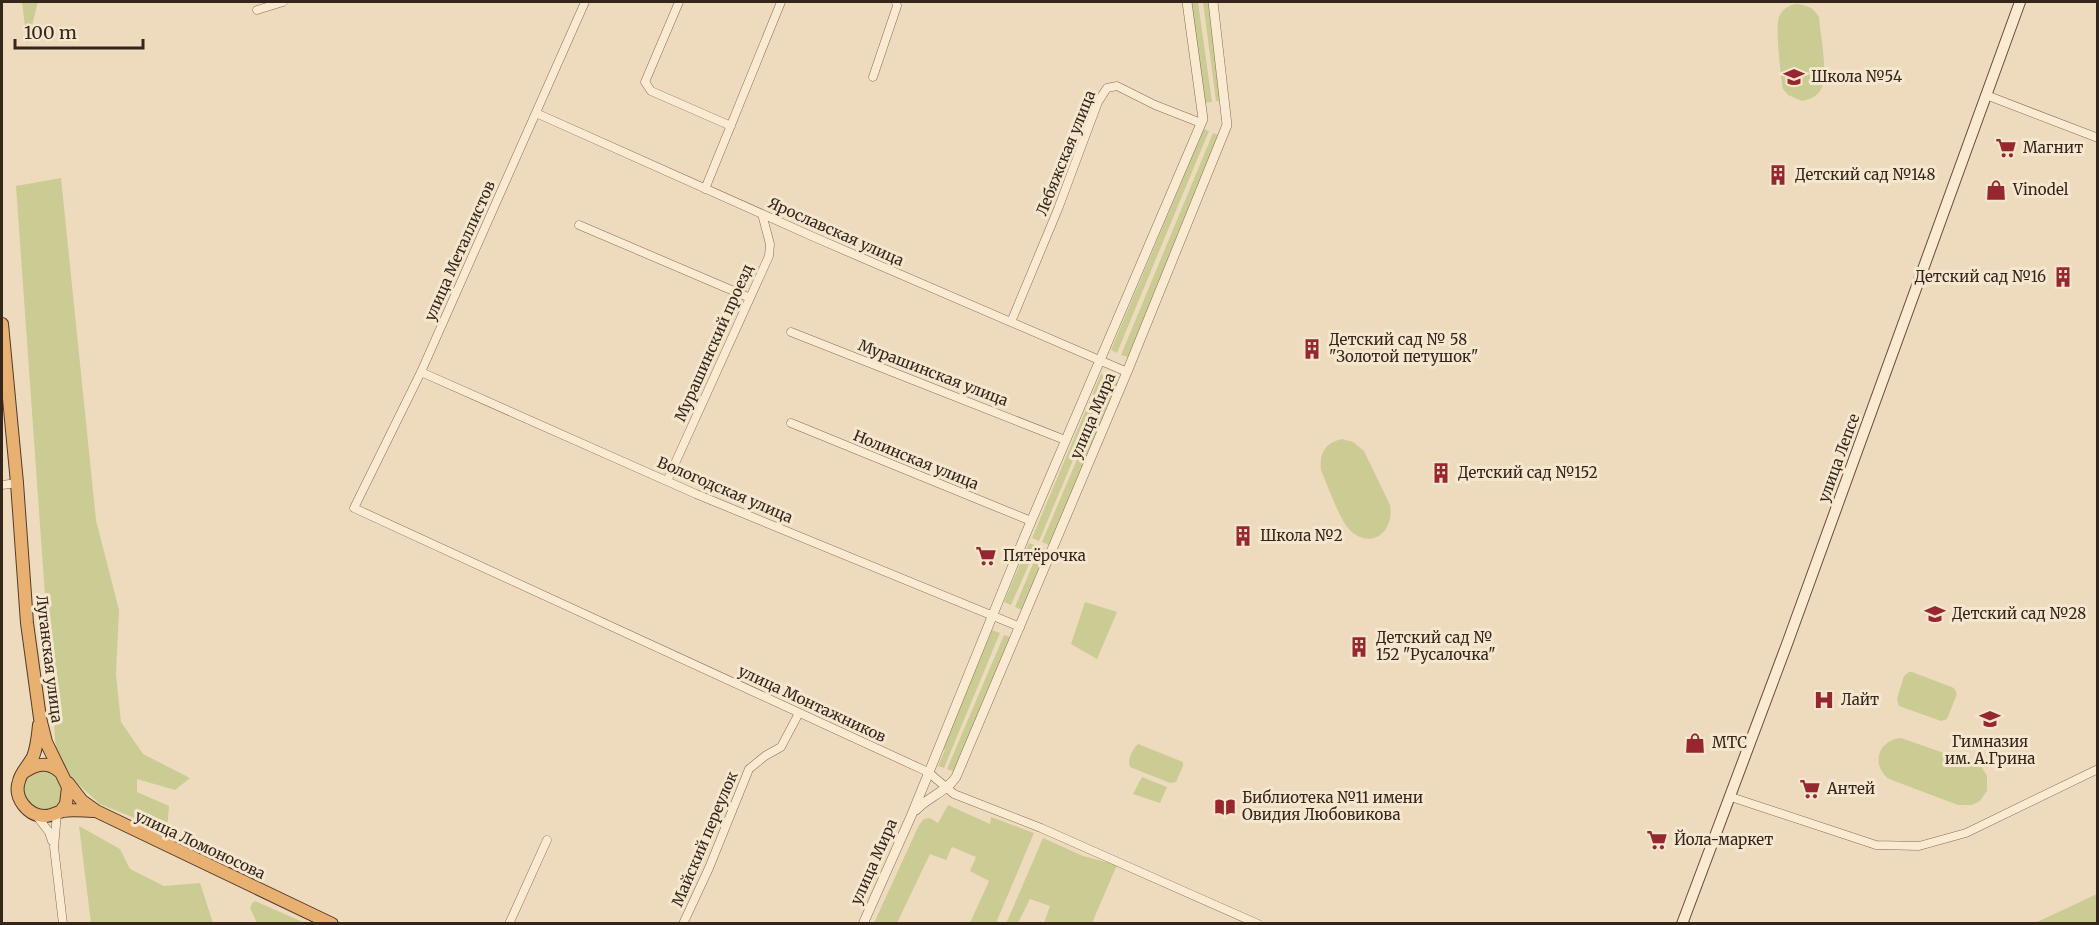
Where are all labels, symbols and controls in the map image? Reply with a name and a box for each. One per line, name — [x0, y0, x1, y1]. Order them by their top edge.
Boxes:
scale bar — [15, 12, 142, 50]
text: 100 m — [24, 21, 77, 44]
school or university icon: Школа №54 — [1782, 65, 1806, 89]
place label: Школа №54 — [1811, 67, 1902, 86]
street label: Лебяжская улица — [1032, 87, 1099, 218]
supermarket icon: Магнит — [1994, 136, 2018, 160]
place label: Магнит — [2023, 138, 2083, 157]
building icon: Детский сад №148 — [1766, 163, 1790, 187]
place label: Детский сад №148 — [1795, 165, 1935, 184]
street label: улица Металлистов — [420, 177, 499, 324]
shop icon: Vinodel — [1984, 178, 2008, 202]
place label: Vinodel — [2012, 180, 2069, 199]
street label: Ярославская улица — [765, 193, 907, 270]
street label: Мурашинский проезд — [670, 261, 757, 424]
building icon: Детский сад №16 — [2051, 265, 2075, 289]
place label: Детский сад №16 — [1914, 267, 2046, 286]
place label: Детский сад № 58 "Золотой петушок" — [1329, 330, 1478, 366]
street label: Мурашинская улица — [855, 335, 1011, 410]
building icon: Детский сад № 58 "Золотой петушок" — [1300, 337, 1324, 361]
street label: улица Мира — [1066, 370, 1119, 462]
street label: улица Лепсе — [1814, 411, 1863, 505]
street label: Нолинская улица — [851, 426, 982, 493]
street label: Вологодская улица — [655, 452, 796, 527]
building icon: Детский сад №152 — [1429, 461, 1453, 485]
place label: Детский сад №152 — [1458, 463, 1598, 482]
building icon: Школа №2 — [1231, 524, 1255, 548]
place label: Школа №2 — [1260, 526, 1343, 545]
supermarket icon: Пятёрочка — [974, 544, 998, 568]
place label: Пятёрочка — [1003, 546, 1086, 565]
street label: Луганская улица — [32, 594, 67, 724]
school or university icon: Детский сад №28 — [1923, 602, 1947, 626]
place label: Детский сад №28 — [1952, 604, 2086, 623]
place label: Детский сад № 152 "Русалочка" — [1376, 628, 1496, 664]
building icon: Детский сад № 152 "Русалочка" — [1347, 635, 1371, 659]
street label: улица Монтажников — [735, 661, 889, 746]
hospital icon: Лайт — [1812, 688, 1836, 712]
place label: Лайт — [1841, 690, 1879, 709]
school or university icon: Гимназия им. А.Грина — [1978, 707, 2002, 731]
shop icon: МТС — [1683, 731, 1707, 755]
place label: Гимназия им. А.Грина — [1945, 732, 2035, 768]
place label: МТС — [1712, 733, 1747, 752]
street label: Майский переулок — [667, 768, 742, 909]
supermarket icon: Антей — [1798, 777, 1822, 801]
place label: Антей — [1826, 779, 1875, 798]
place label: Библиотека №11 имени Овидия Любовикова — [1242, 788, 1423, 824]
library icon: Библиотека №11 имени Овидия Любовикова — [1213, 795, 1237, 819]
street label: улица Ломоносова — [132, 806, 268, 883]
street label: улица Мира — [846, 816, 901, 908]
supermarket icon: Йола-маркет — [1645, 828, 1669, 852]
place label: Йола-маркет — [1674, 829, 1773, 849]

